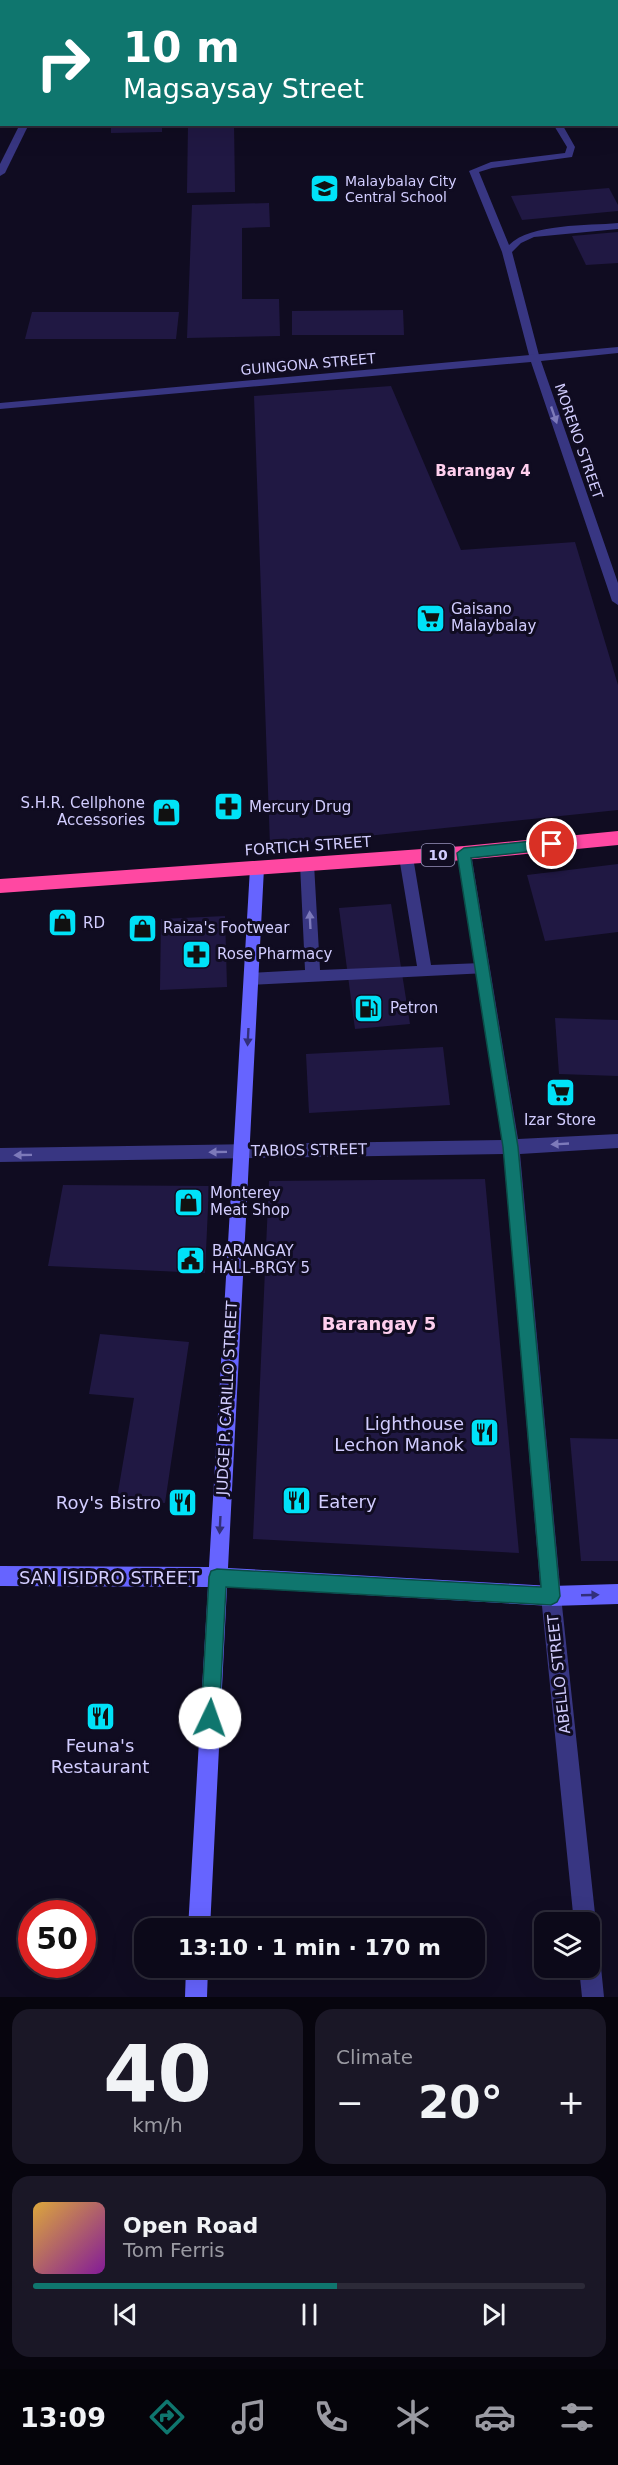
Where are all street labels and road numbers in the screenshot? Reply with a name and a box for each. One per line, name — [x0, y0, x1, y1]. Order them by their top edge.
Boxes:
street label: GUINGONA STREET — [240, 350, 377, 378]
street label: MORENO STREET — [552, 381, 606, 501]
street label: FORTICH STREET — [244, 833, 373, 859]
road number: 10 — [422, 844, 454, 866]
street label: TABIOS STREET — [250, 1140, 368, 1160]
street label: JUDGE P. CARILLO STREET — [213, 1300, 241, 1497]
street label: SAN ISIDRO STREET — [19, 1567, 200, 1588]
street label: ABELLO STREET — [544, 1613, 574, 1735]

